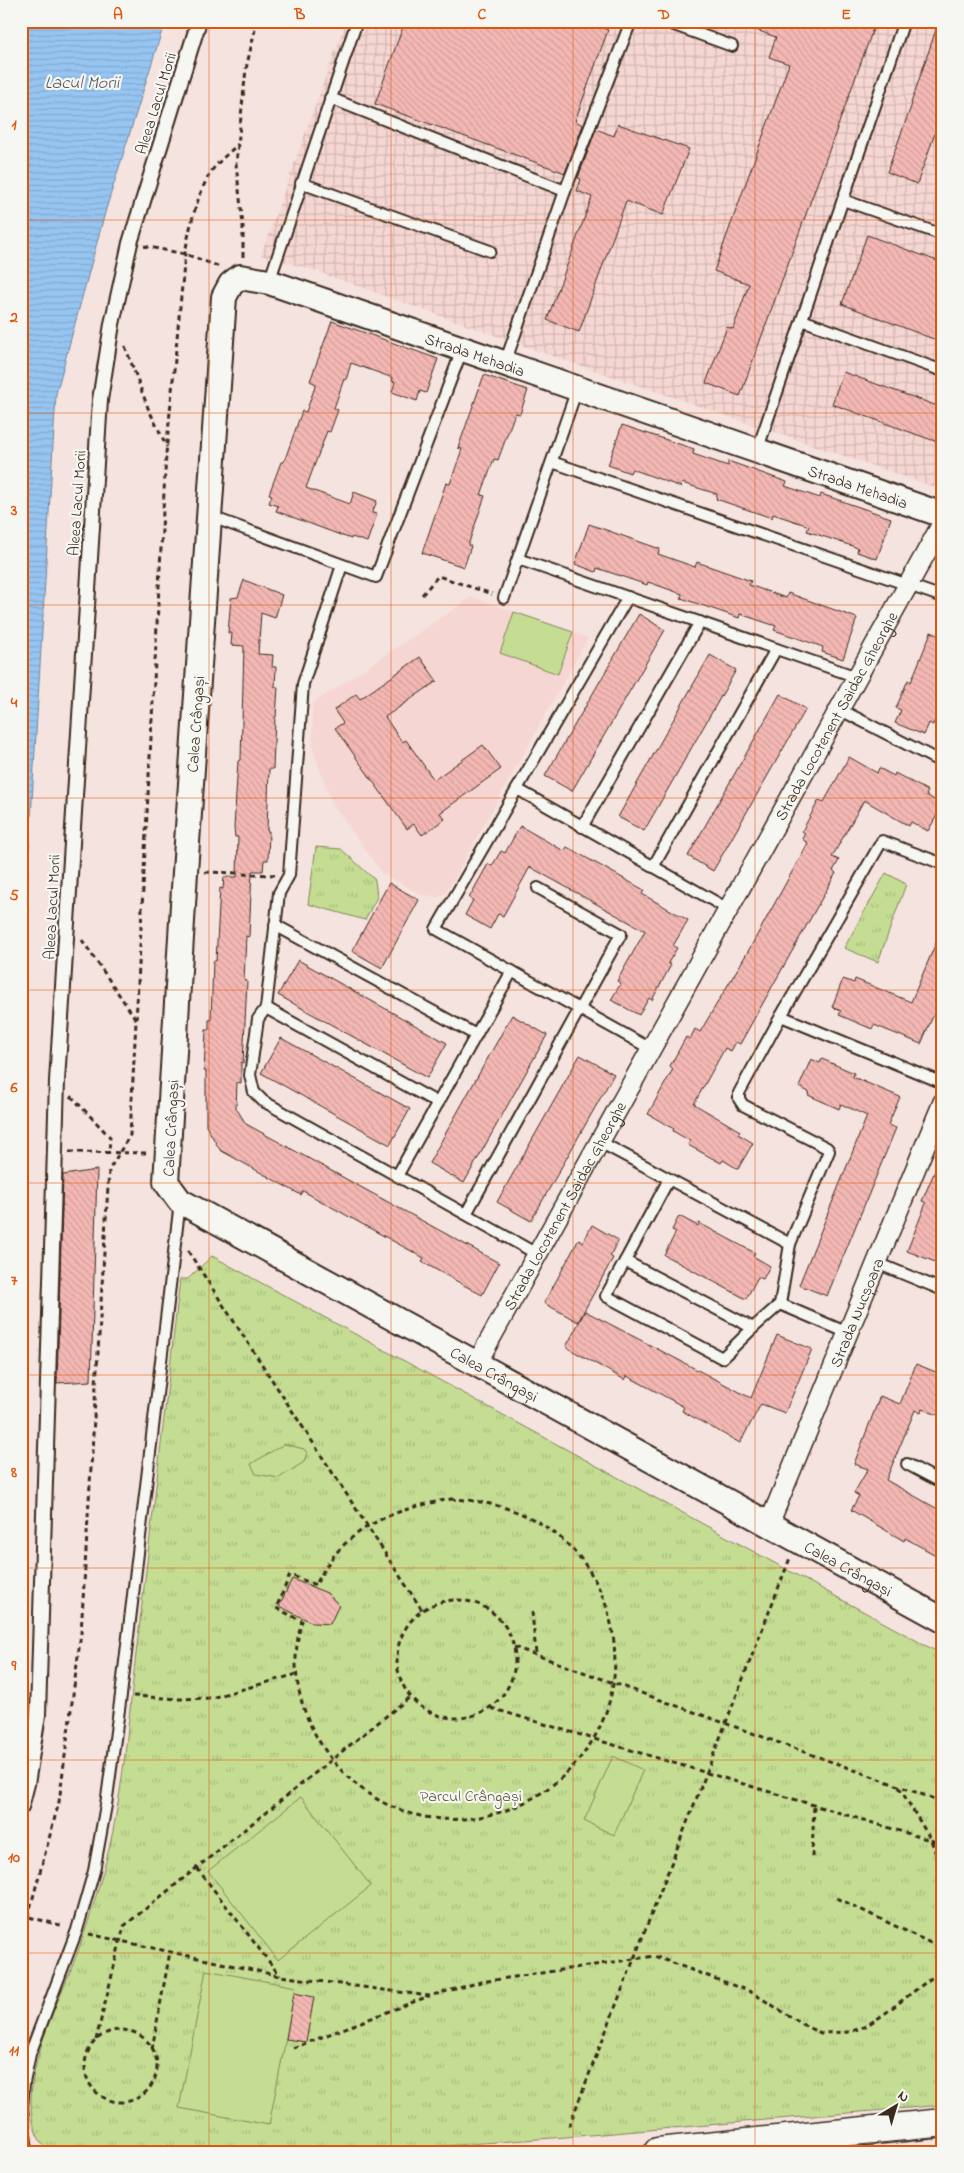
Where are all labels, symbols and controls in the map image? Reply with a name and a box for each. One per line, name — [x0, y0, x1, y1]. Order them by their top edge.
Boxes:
text: A — [113, 3, 123, 27]
text: B — [294, 3, 306, 27]
text: C — [478, 3, 487, 27]
text: D — [657, 3, 670, 27]
text: E — [841, 3, 851, 27]
street label: Aleea Lacul Morii — [130, 49, 184, 158]
water label: Lacul Morii — [45, 71, 121, 97]
text: 1 — [11, 113, 17, 137]
text: 2 — [9, 306, 18, 330]
street label: Strada Mehadia — [421, 328, 528, 384]
street label: Aleea Lacul Morii — [62, 449, 94, 557]
street label: Strada Mehadia — [804, 460, 911, 516]
text: 3 — [10, 499, 18, 523]
street label: Strada Locotenent Saidac Gheorghe — [770, 607, 905, 826]
street label: Calea Crângași — [182, 675, 212, 773]
text: 4 — [10, 691, 18, 715]
street label: Aleea Lacul Morii — [38, 854, 68, 961]
text: 5 — [9, 884, 19, 908]
text: 6 — [9, 1076, 18, 1100]
street label: Calea Crângași — [157, 1079, 187, 1177]
street label: Strada Locotenent Saidac Gheorghe — [498, 1097, 634, 1315]
street label: Strada Nucșoara — [825, 1255, 891, 1372]
text: 7 — [11, 1269, 18, 1293]
street label: Calea Crângași — [445, 1342, 542, 1409]
text: 8 — [10, 1461, 17, 1485]
street label: Calea Crângași — [799, 1536, 896, 1604]
text: 9 — [11, 1654, 17, 1678]
park label: Parcul Crângași — [420, 1785, 522, 1809]
text: 10 — [8, 1846, 20, 1870]
text: 11 — [9, 2039, 20, 2063]
north arrow — [872, 2080, 922, 2130]
text: N — [893, 2086, 913, 2108]

